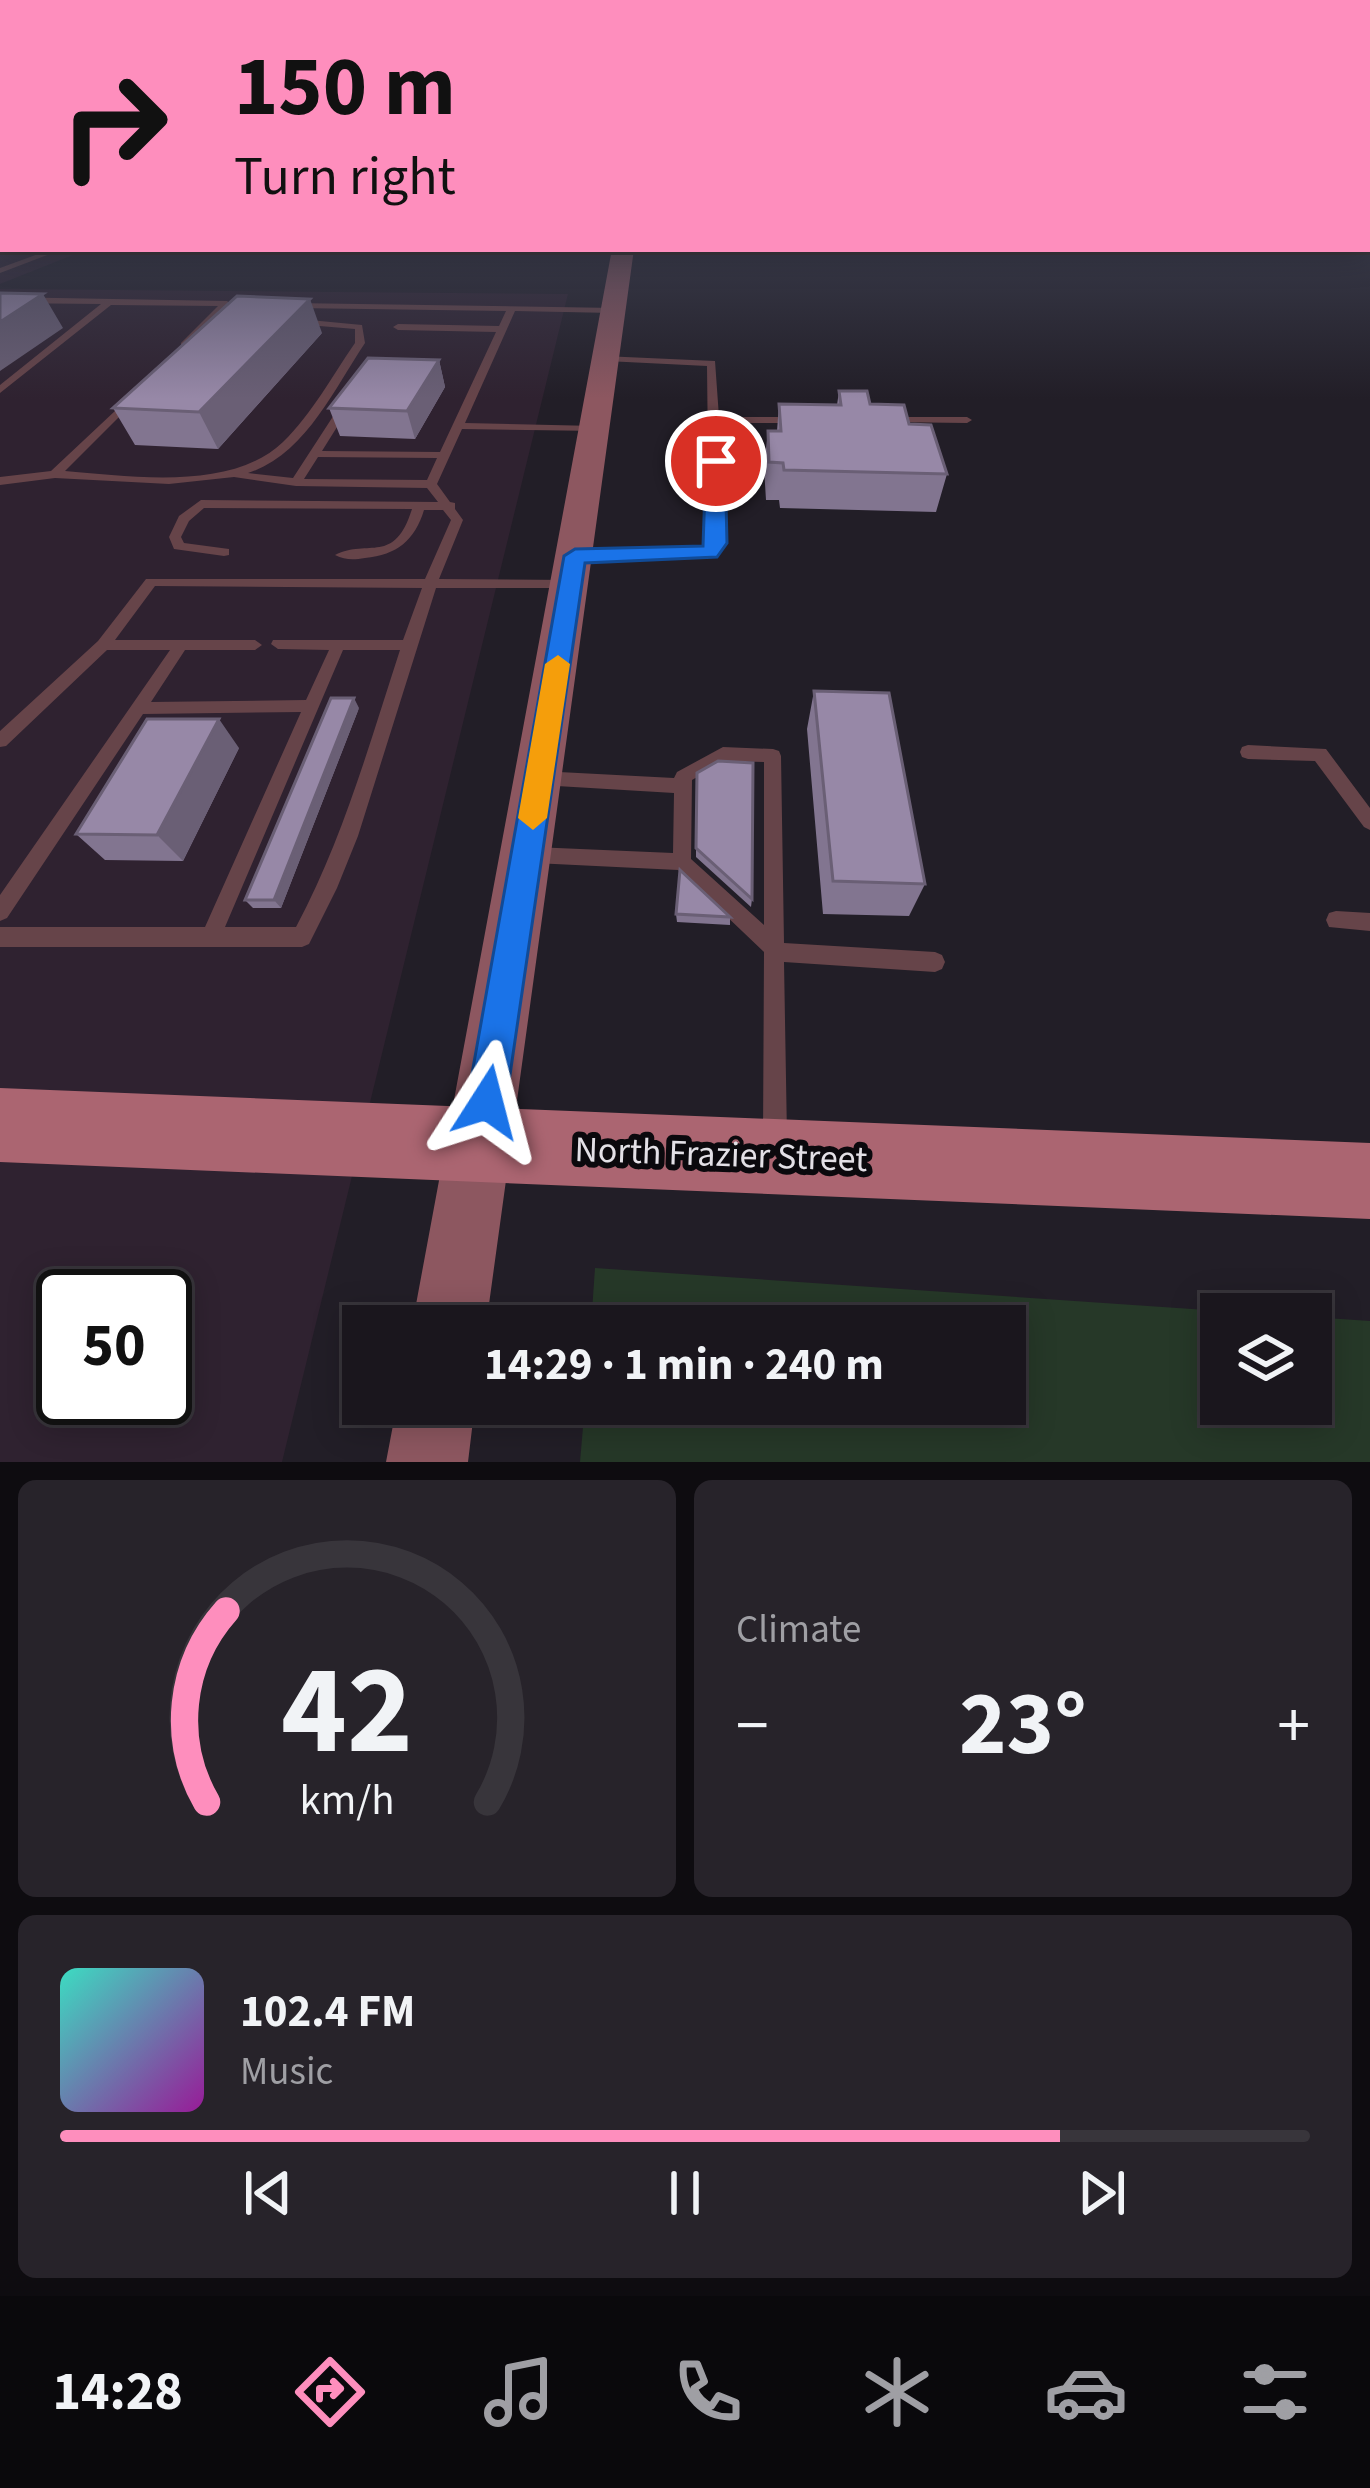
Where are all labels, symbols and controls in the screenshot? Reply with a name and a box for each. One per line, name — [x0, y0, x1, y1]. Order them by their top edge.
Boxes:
text: 150 m — [234, 28, 456, 148]
icon: right — [36, 48, 192, 204]
text: Turn right — [234, 139, 456, 216]
pin — [665, 410, 767, 512]
icon: arrive — [683, 428, 749, 494]
position arrow — [424, 1039, 550, 1165]
street label: North Frazier Street — [574, 1124, 868, 1185]
speed limit sign: 50 — [36, 1269, 192, 1425]
map controls — [1200, 1293, 1332, 1425]
button: layers — [1200, 1293, 1332, 1425]
text: 14:29 · 1 min · 240 m — [484, 1333, 884, 1397]
text: Climate — [736, 1602, 861, 1658]
text: 42 — [281, 1623, 413, 1801]
text: 23° — [959, 1661, 1087, 1789]
text: − — [736, 1679, 769, 1773]
text: + — [1277, 1679, 1310, 1773]
text: km/h — [299, 1769, 395, 1830]
text: 102.4 FM — [240, 1980, 415, 2044]
text: Music — [240, 2044, 333, 2100]
icon: previous — [235, 2160, 301, 2226]
icon: pause — [652, 2160, 718, 2226]
icon: next — [1069, 2160, 1135, 2226]
icon: directions — [288, 2350, 372, 2434]
icon: music — [477, 2350, 561, 2434]
icon: phone — [666, 2350, 750, 2434]
icon: climate — [855, 2350, 939, 2434]
icon: car — [1044, 2350, 1128, 2434]
icon: filters — [1233, 2350, 1317, 2434]
text: 14:28 — [53, 2354, 183, 2431]

